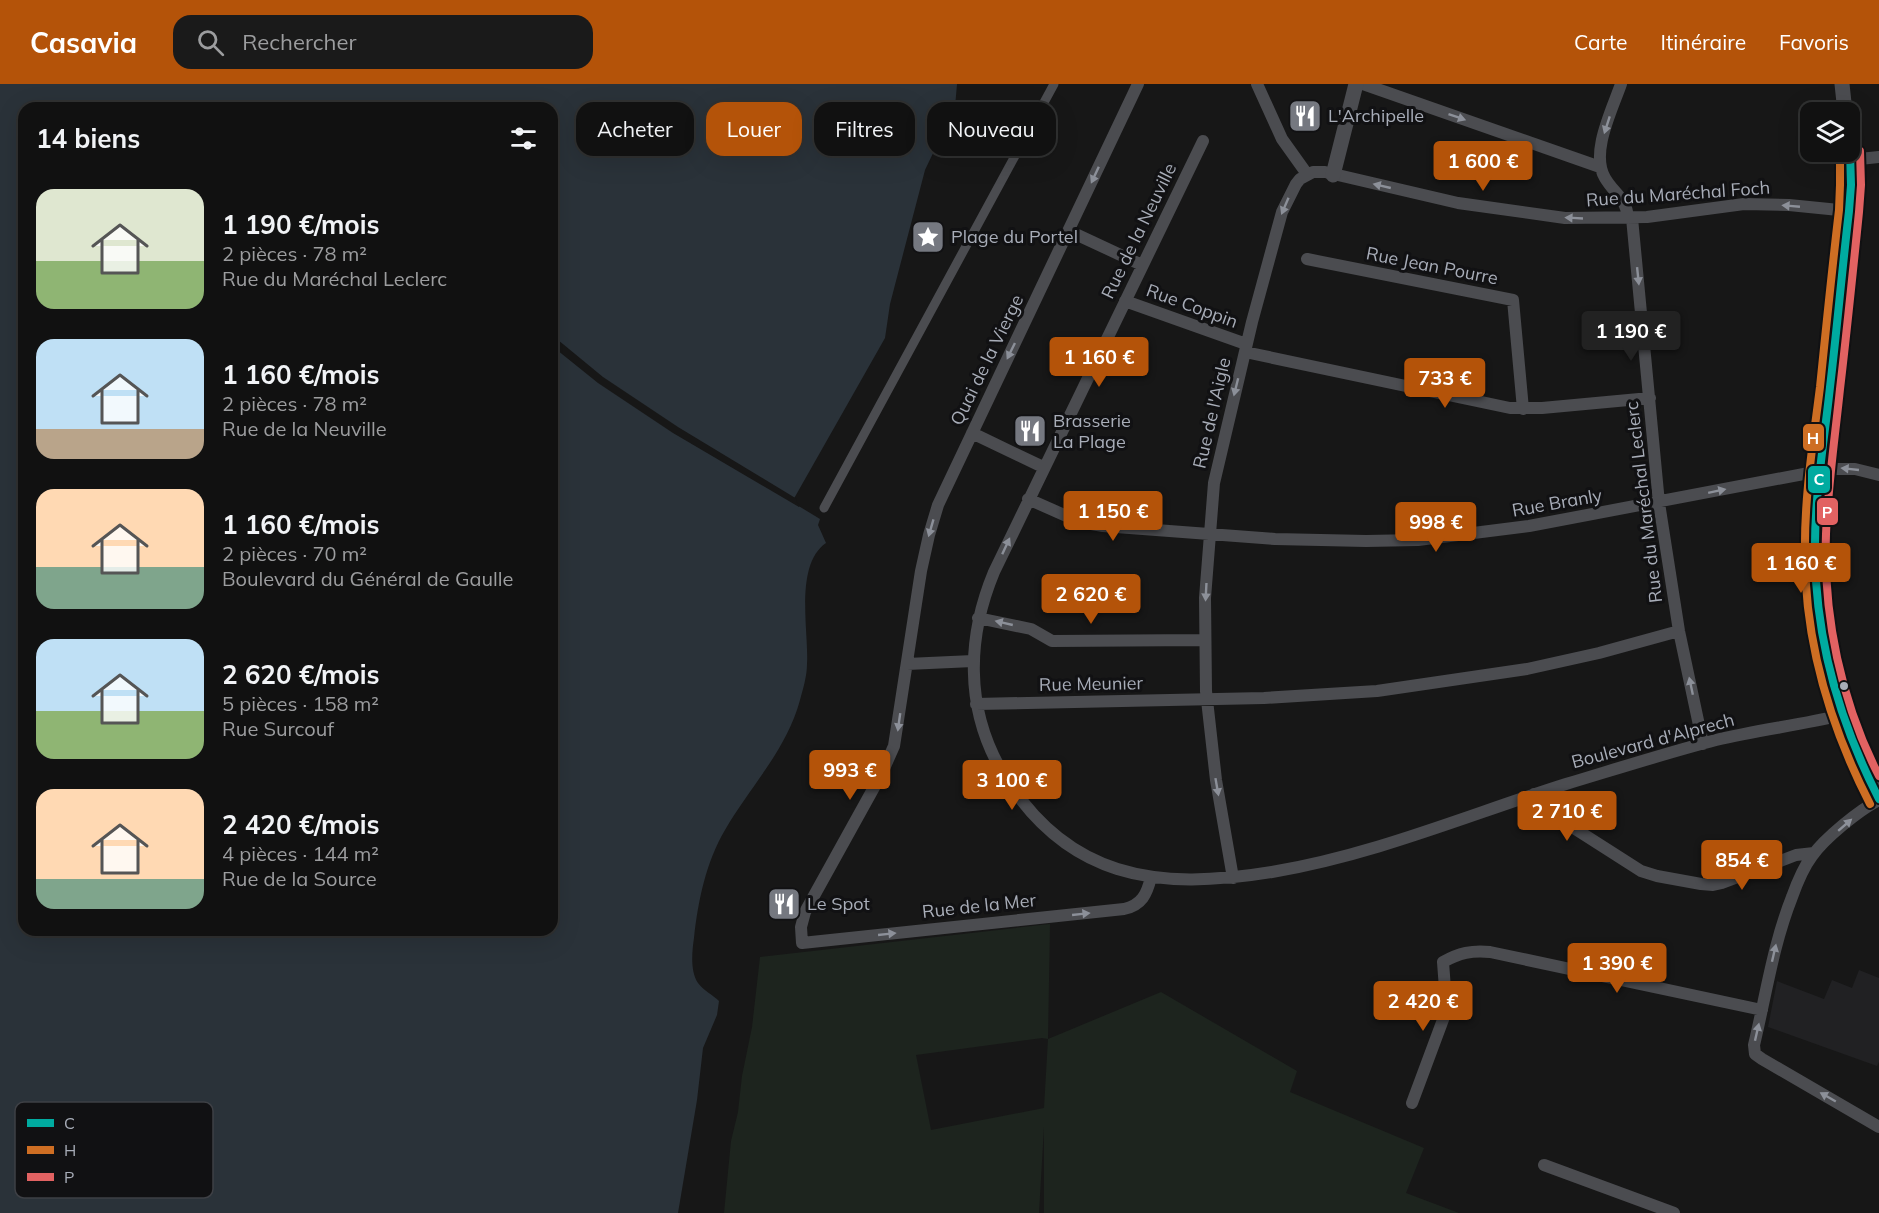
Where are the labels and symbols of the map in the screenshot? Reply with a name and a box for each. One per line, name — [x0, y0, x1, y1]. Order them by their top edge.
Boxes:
restaurant icon: L'Archipelle — [1287, 98, 1323, 134]
place label: L'Archipelle — [1328, 104, 1424, 127]
one-way arrow — [1449, 113, 1467, 123]
one-way arrow — [1602, 116, 1612, 134]
pin: 1 600 € — [1428, 141, 1538, 192]
street label: Rue de la Neuville — [1096, 159, 1181, 302]
one-way arrow — [1091, 167, 1100, 184]
street label: Rue du Maréchal Foch — [1585, 176, 1771, 211]
one-way arrow — [1372, 181, 1391, 191]
one-way arrow — [1280, 198, 1290, 216]
one-way arrow — [1782, 201, 1801, 211]
one-way arrow — [1564, 214, 1583, 223]
place icon: Plage du Portel — [910, 219, 946, 255]
place label: Plage du Portel — [951, 225, 1078, 248]
street label: Rue Jean Pourre — [1364, 241, 1500, 290]
one-way arrow — [1633, 267, 1643, 286]
street label: Rue Coppin — [1143, 278, 1241, 333]
street label: Quai de la Vierge — [945, 291, 1028, 429]
pin: 1 190 € — [1576, 311, 1686, 362]
pin: 1 160 € — [1044, 337, 1154, 388]
one-way arrow — [1007, 343, 1016, 360]
street label: Rue de l'Aigle — [1188, 355, 1235, 471]
pin: 733 € — [1403, 358, 1487, 409]
one-way arrow — [1231, 378, 1240, 397]
street label: Rue du Maréchal Leclerc — [1620, 400, 1667, 604]
place label: Brasserie La Plage — [1053, 409, 1131, 453]
restaurant icon: Brasserie La Plage — [1012, 413, 1048, 449]
line badge: H — [1802, 423, 1825, 452]
text: H — [1807, 428, 1819, 448]
one-way arrow — [1841, 464, 1860, 474]
line badge: C — [1807, 465, 1831, 494]
text: C — [1814, 469, 1825, 489]
street label: Rue Branly — [1510, 483, 1604, 522]
one-way arrow — [1707, 486, 1726, 495]
pin: 1 150 € — [1058, 491, 1168, 542]
line badge: P — [1816, 497, 1839, 526]
pin: 998 € — [1394, 502, 1478, 553]
text: P — [1822, 502, 1833, 522]
one-way arrow — [926, 520, 935, 538]
one-way arrow — [1002, 537, 1011, 554]
pin: 1 160 € — [1746, 543, 1856, 594]
pin: 2 620 € — [1036, 574, 1146, 625]
one-way arrow — [1201, 583, 1210, 602]
one-way arrow — [994, 618, 1013, 627]
street label: Rue Meunier — [1039, 671, 1144, 696]
one-way arrow — [1686, 677, 1696, 696]
unlabelled marker — [1838, 680, 1850, 692]
street label: Boulevard d'Alprech — [1569, 708, 1737, 773]
one-way arrow — [894, 713, 903, 732]
pin: 993 € — [808, 750, 892, 801]
pin: 3 100 € — [957, 760, 1067, 811]
one-way arrow — [1213, 777, 1222, 796]
pin: 2 710 € — [1512, 791, 1622, 842]
one-way arrow — [1837, 819, 1852, 832]
pin: 854 € — [1700, 840, 1784, 891]
restaurant icon: Le Spot — [766, 886, 802, 922]
street label: Rue de la Mer — [921, 888, 1037, 923]
place label: Le Spot — [807, 892, 870, 915]
one-way arrow — [1071, 909, 1090, 919]
one-way arrow — [877, 929, 896, 939]
pin: 1 390 € — [1562, 943, 1672, 994]
one-way arrow — [1770, 944, 1780, 962]
pin: 2 420 € — [1368, 981, 1478, 1032]
one-way arrow — [1752, 1023, 1762, 1041]
one-way arrow — [1820, 1092, 1836, 1103]
legend — [15, 1102, 213, 1198]
text: C — [64, 1113, 75, 1133]
text: H — [64, 1140, 76, 1160]
text: P — [64, 1167, 74, 1187]

